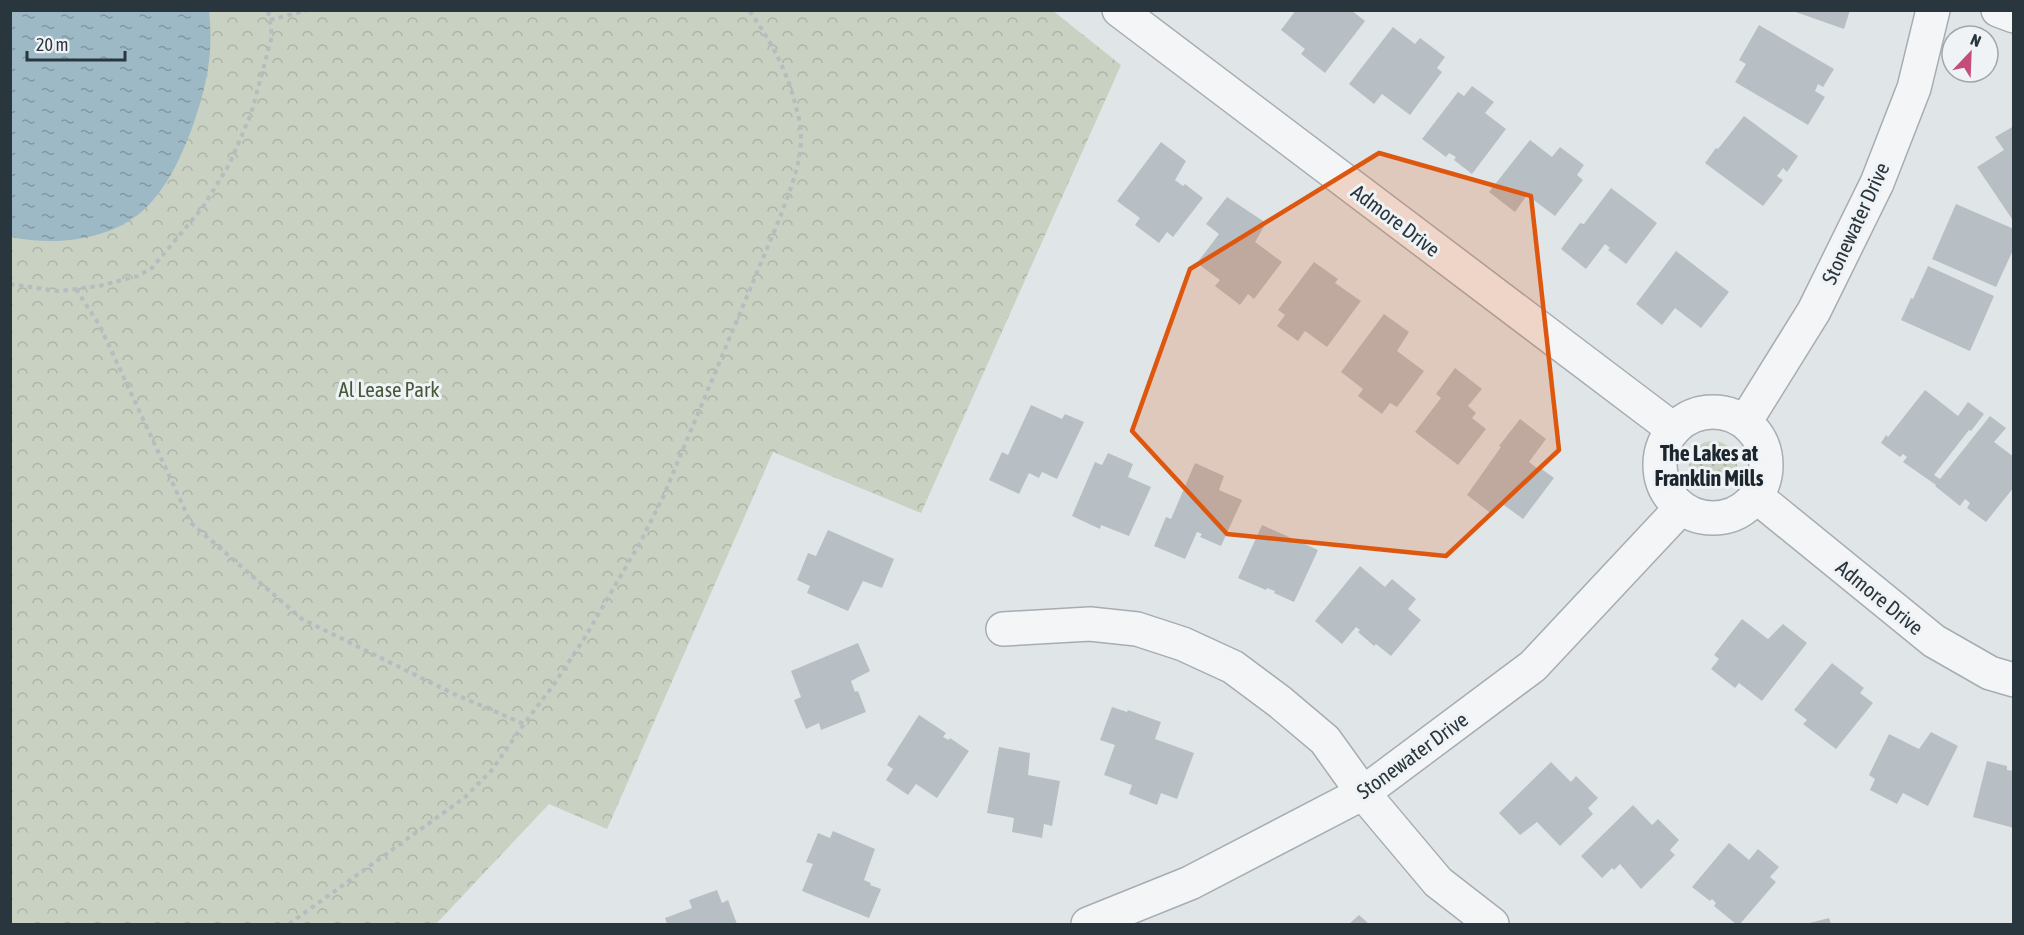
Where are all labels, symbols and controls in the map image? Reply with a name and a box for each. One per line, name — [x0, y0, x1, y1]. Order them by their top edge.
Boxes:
scale bar — [27, 24, 124, 62]
north arrow — [1940, 24, 2000, 84]
text: N — [1968, 30, 1984, 50]
text: 20 m — [36, 34, 68, 55]
street label: Stonewater Drive — [1816, 158, 1894, 288]
street label: Admore Drive — [1347, 179, 1445, 261]
park label: Al Lease Park — [338, 377, 440, 401]
district label: The Lakes at Franklin Mills — [1655, 440, 1764, 491]
street label: Admore Drive — [1832, 555, 1928, 639]
street label: Stonewater Drive — [1352, 707, 1472, 803]

